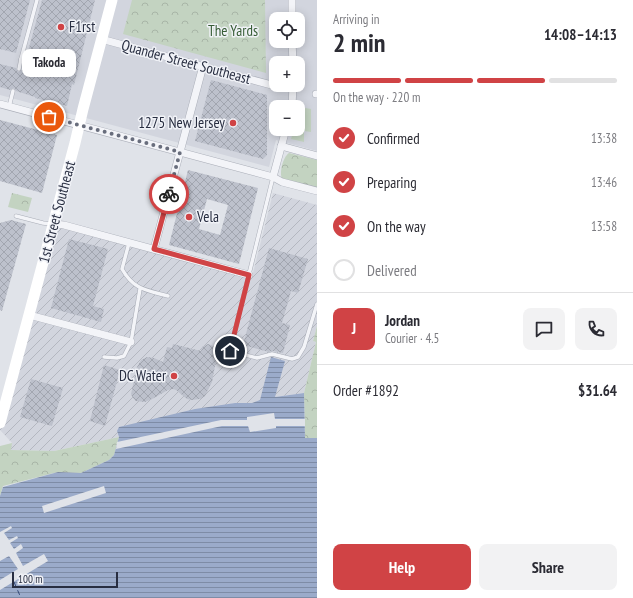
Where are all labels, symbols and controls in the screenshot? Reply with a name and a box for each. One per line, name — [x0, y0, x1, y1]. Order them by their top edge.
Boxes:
text: Arriving in — [333, 11, 380, 28]
map controls — [269, 12, 305, 136]
button: locate — [269, 12, 305, 48]
place label: F1rst — [69, 17, 95, 36]
park label: The Yards — [208, 21, 258, 40]
marker: F1rst — [56, 22, 66, 32]
text: 14:08–14:13 — [544, 25, 617, 44]
text: 2 min — [333, 26, 386, 59]
street label: Quander Street Southeast — [119, 35, 253, 88]
callout: Takoda — [22, 49, 76, 77]
text: Takoda — [33, 54, 65, 71]
button: + — [269, 56, 305, 92]
text: On the way · 220 m — [333, 89, 420, 106]
pin — [32, 100, 66, 134]
button: − — [269, 100, 305, 136]
icon: bag — [38, 106, 60, 128]
place label: 1275 New Jersey — [138, 113, 225, 132]
marker: 1275 New Jersey — [228, 118, 238, 128]
icon: check — [333, 127, 355, 149]
text: Confirmed — [367, 129, 420, 148]
text: 13:38 — [591, 130, 617, 147]
street label: 1st Street Southeast — [34, 159, 79, 265]
icon: check — [333, 171, 355, 193]
text: Preparing — [367, 173, 417, 192]
courier — [149, 174, 189, 214]
text: 13:46 — [591, 174, 617, 191]
icon: bike — [158, 183, 180, 205]
place label: Vela — [196, 207, 219, 226]
marker: Vela — [184, 212, 194, 222]
icon: check — [333, 215, 355, 237]
text: On the way — [367, 217, 426, 236]
text: 13:58 — [591, 218, 617, 235]
text: Delivered — [367, 261, 417, 280]
button: chat — [523, 308, 565, 350]
button: phone — [575, 308, 617, 350]
text: Jordan — [385, 311, 420, 330]
text: J — [352, 319, 356, 338]
text: Courier · 4.5 — [385, 330, 439, 347]
pin — [213, 334, 247, 368]
icon: home — [219, 340, 241, 362]
place label: DC Water — [119, 366, 167, 385]
marker: DC Water — [169, 371, 179, 381]
text: Order #1892 — [333, 381, 399, 400]
text: $31.64 — [578, 381, 617, 400]
button: Help — [333, 544, 471, 590]
button: Share — [479, 544, 617, 590]
scale bar — [12, 570, 118, 589]
text: 100 m — [18, 572, 42, 586]

